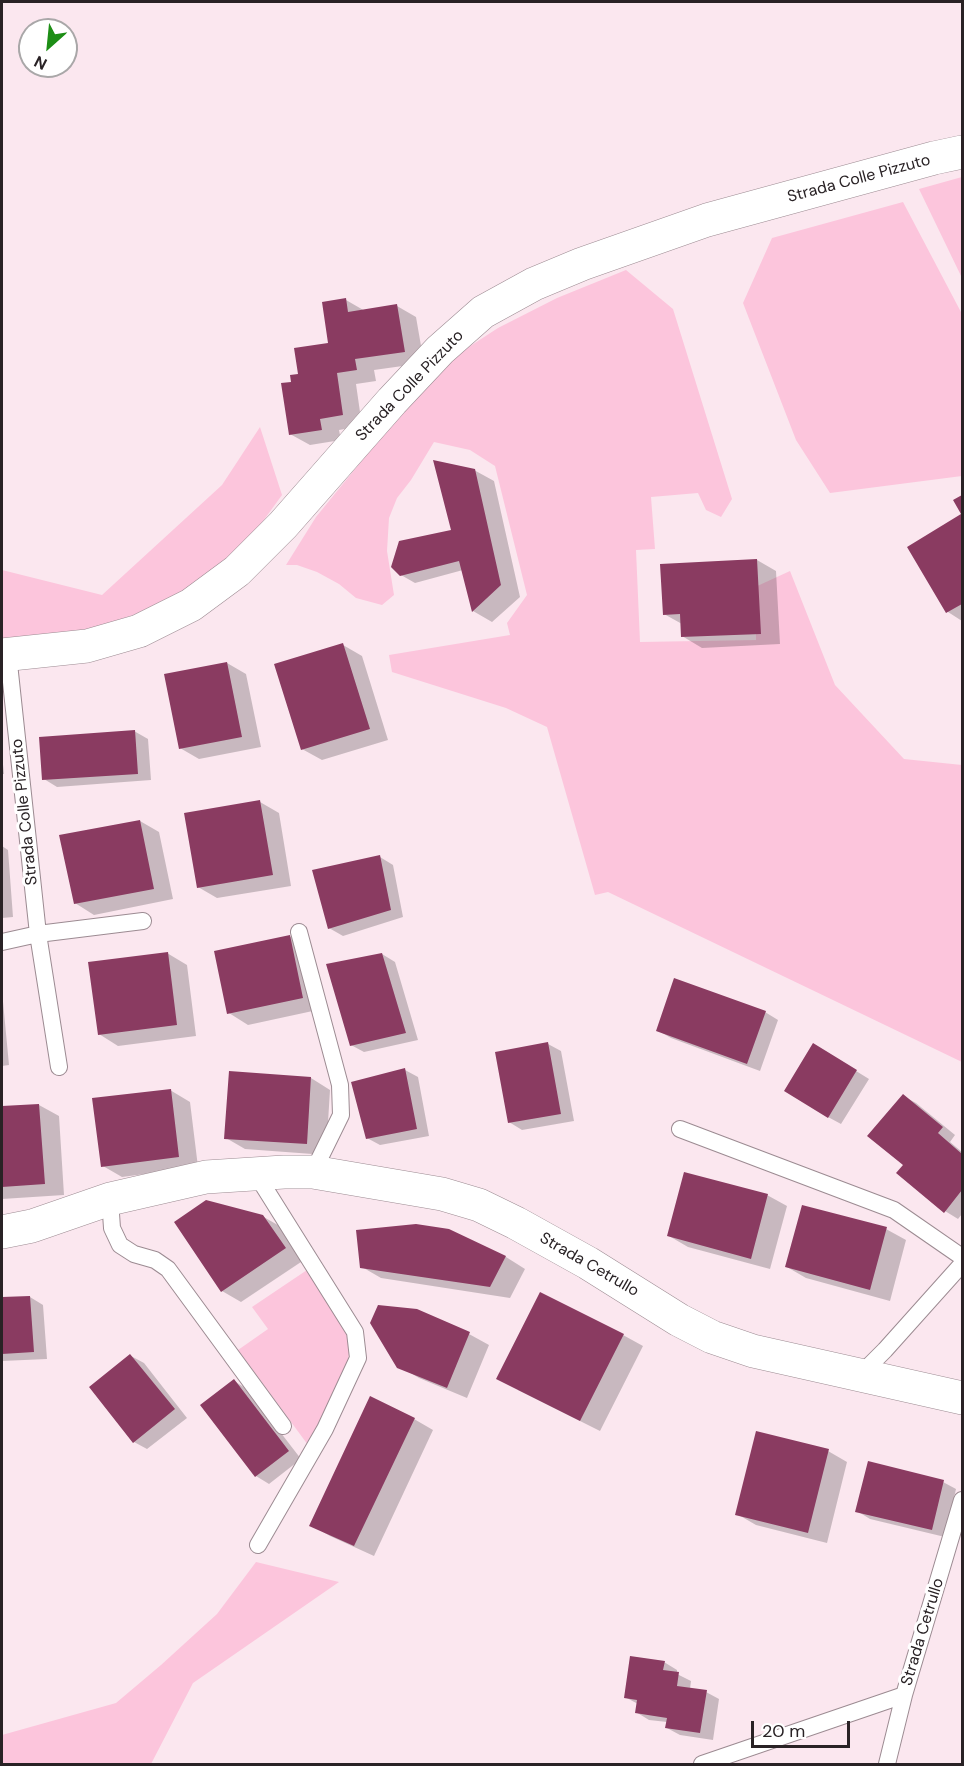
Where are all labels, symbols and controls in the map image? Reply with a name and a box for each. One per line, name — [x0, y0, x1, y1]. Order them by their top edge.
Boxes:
north arrow — [18, 18, 78, 78]
text: N — [31, 51, 50, 75]
street label: Strada Colle Pizzuto — [785, 151, 933, 207]
street label: Strada Colle Pizzuto — [352, 326, 468, 446]
street label: Strada Colle Pizzuto — [8, 738, 42, 886]
street label: Strada Cetrullo — [536, 1229, 642, 1301]
street label: Strada Cetrullo — [898, 1576, 948, 1688]
scale bar — [754, 1709, 853, 1747]
text: 20 m — [762, 1719, 805, 1743]

